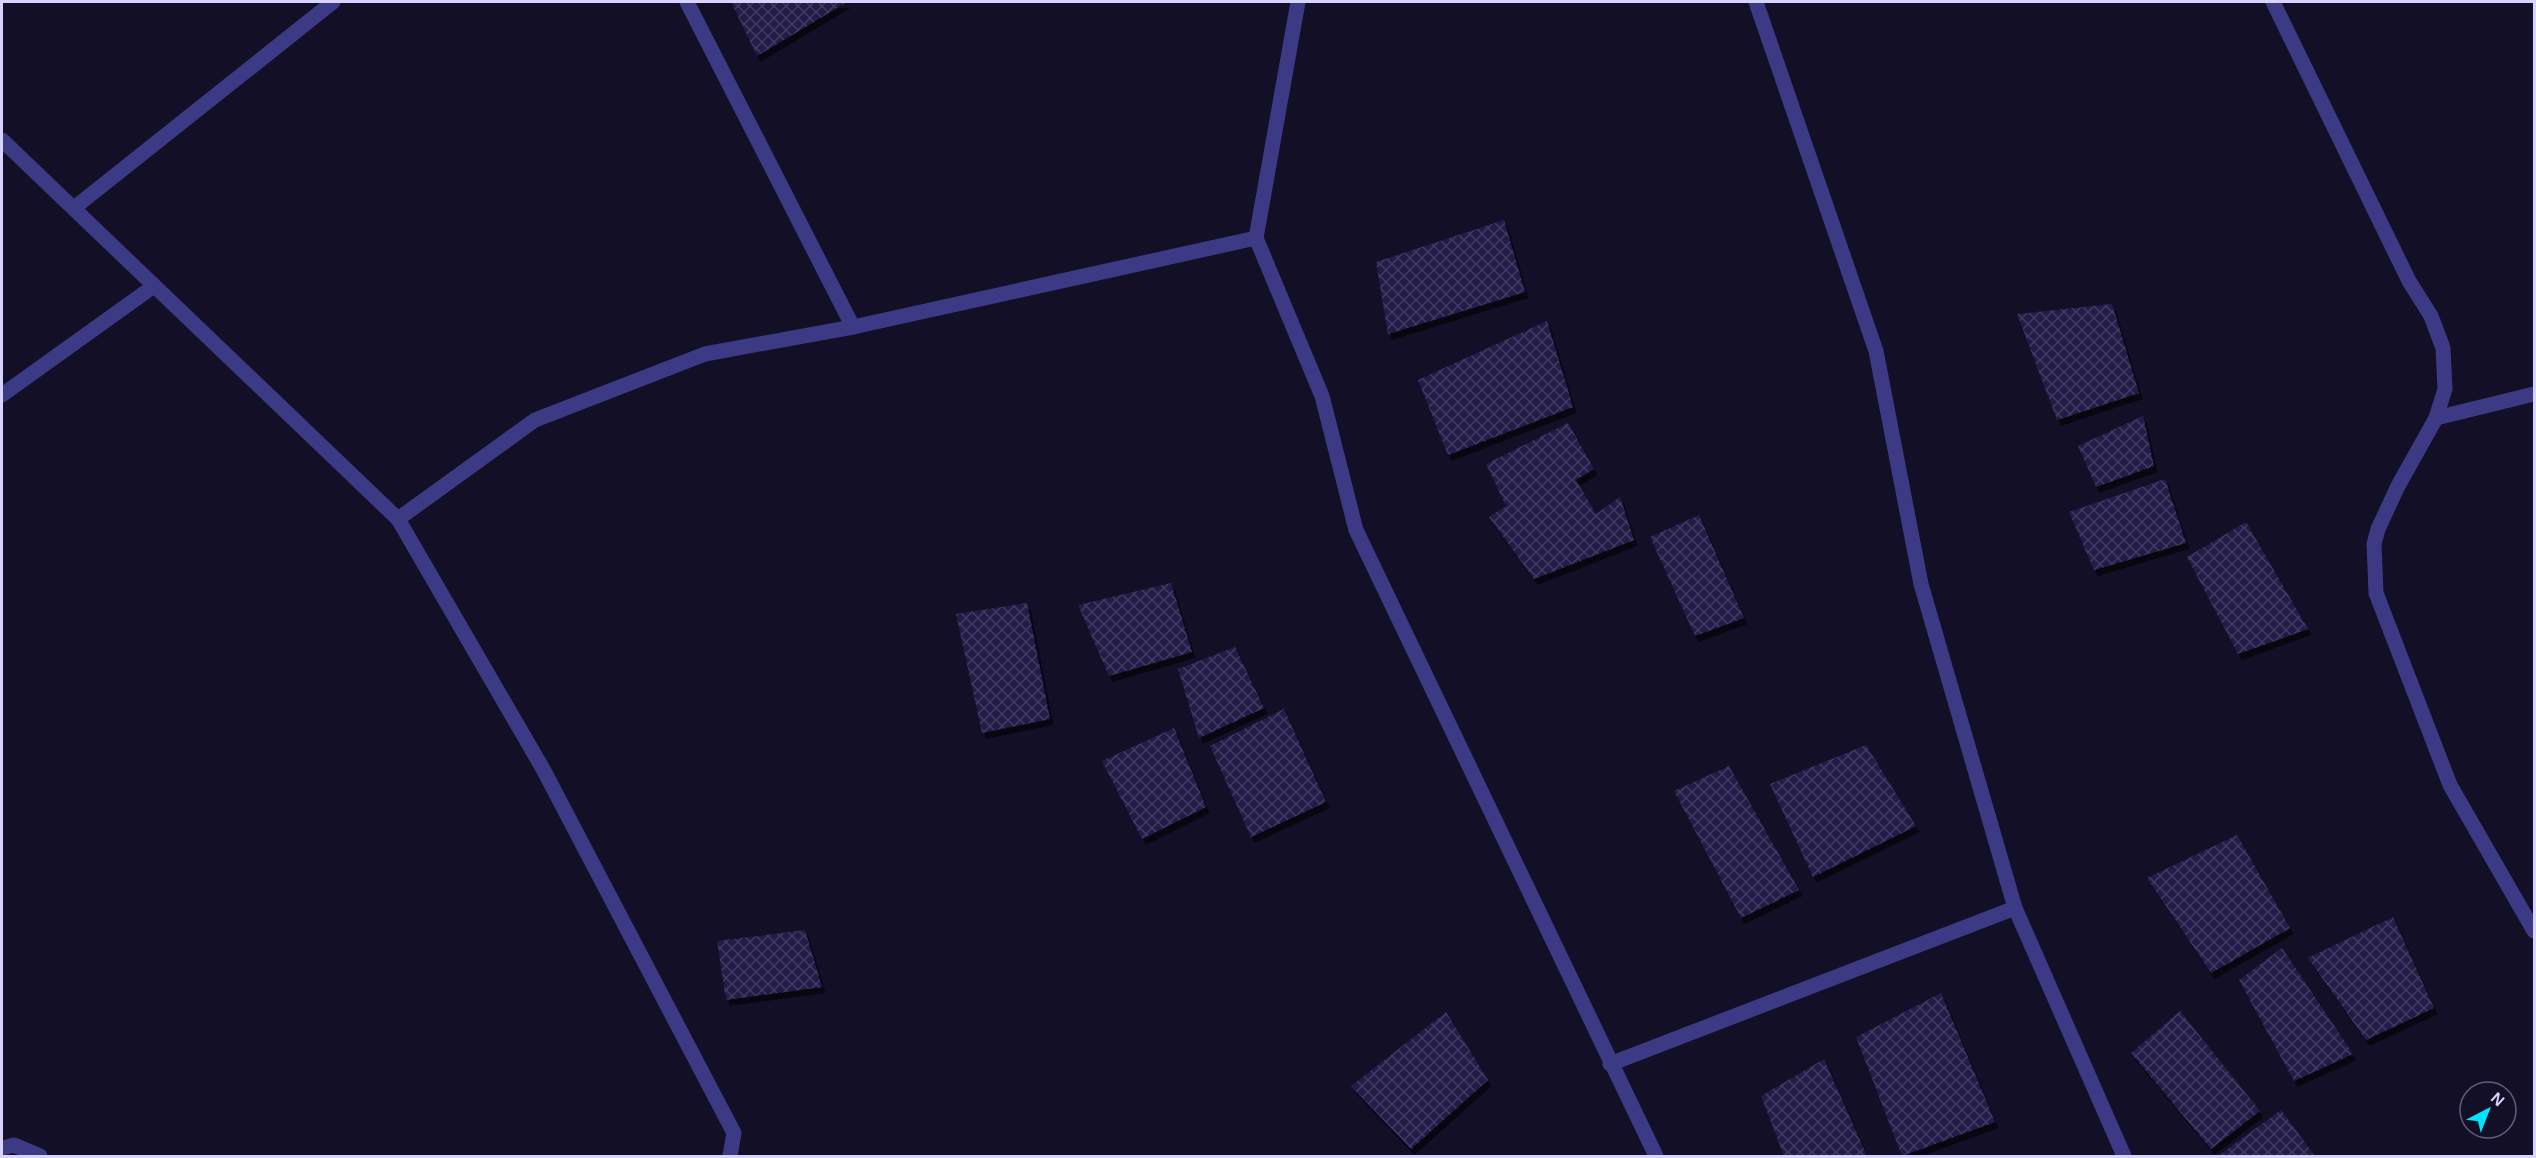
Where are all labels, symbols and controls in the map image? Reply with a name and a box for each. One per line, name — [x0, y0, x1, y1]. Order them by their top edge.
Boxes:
north arrow — [2458, 1080, 2518, 1140]
text: N — [2488, 1089, 2508, 1109]

